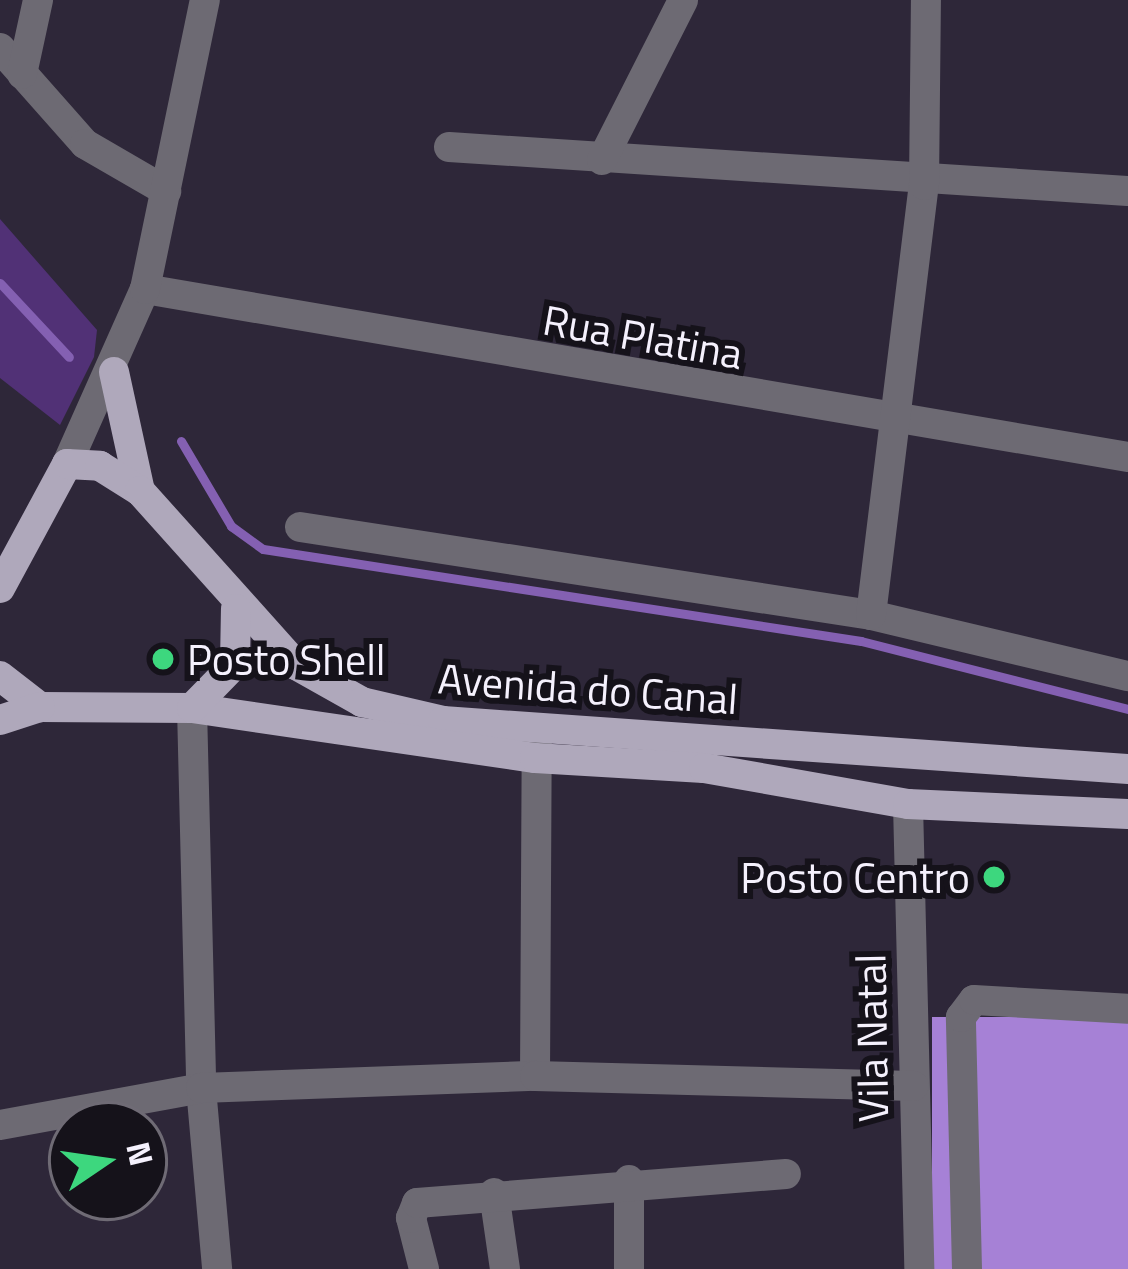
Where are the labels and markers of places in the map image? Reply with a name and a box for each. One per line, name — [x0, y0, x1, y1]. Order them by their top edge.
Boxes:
place label: Posto Shell — [187, 634, 386, 684]
marker: Posto Shell — [150, 646, 176, 672]
place label: Posto Centro — [740, 852, 970, 902]
marker: Posto Centro — [981, 864, 1007, 890]

